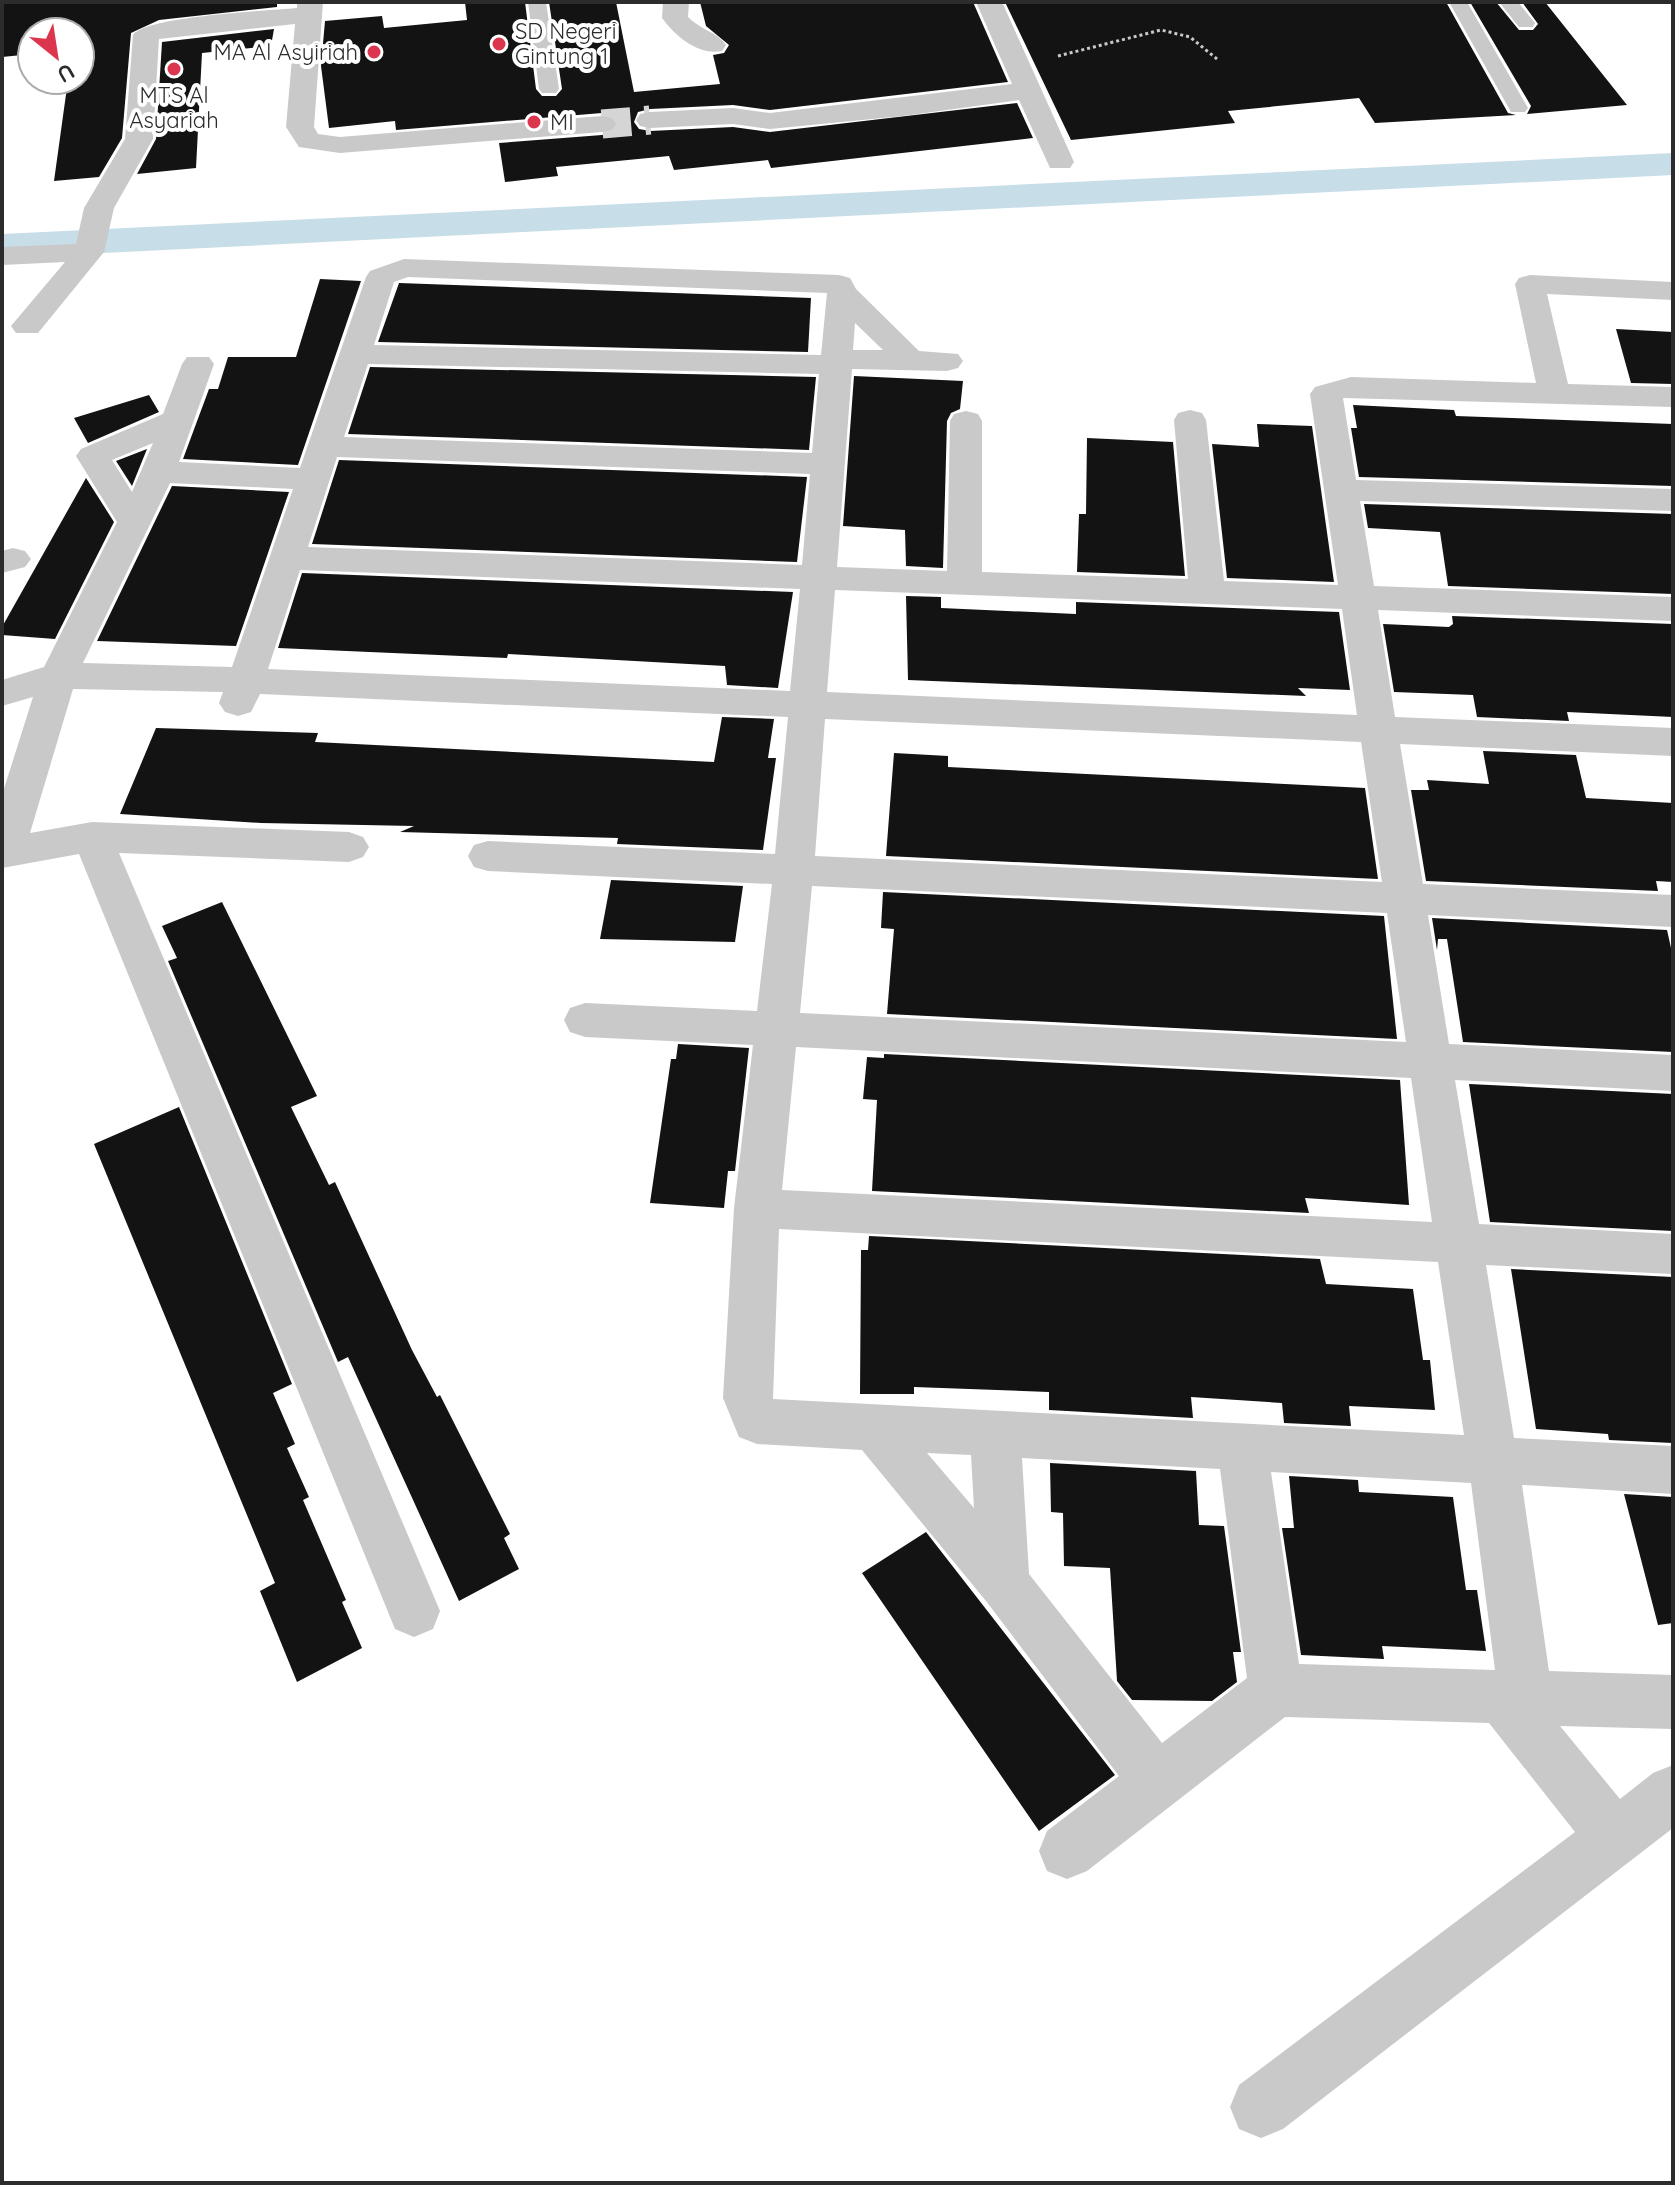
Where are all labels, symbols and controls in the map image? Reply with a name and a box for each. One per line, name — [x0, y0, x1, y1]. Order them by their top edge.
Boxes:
north arrow — [16, 16, 96, 96]
place label: SD Negeri Gintung 1 — [515, 17, 616, 70]
marker: SD Negeri Gintung 1 — [490, 35, 508, 53]
place label: MA Al Asyiriah — [214, 38, 358, 66]
marker: MA Al Asyiriah — [365, 43, 383, 61]
text: U — [52, 57, 80, 89]
marker: MTS Al Asyariah — [165, 60, 183, 78]
place label: MTS Al Asyariah — [129, 81, 219, 134]
place label: MI — [550, 108, 574, 136]
marker: MI — [525, 113, 543, 131]

